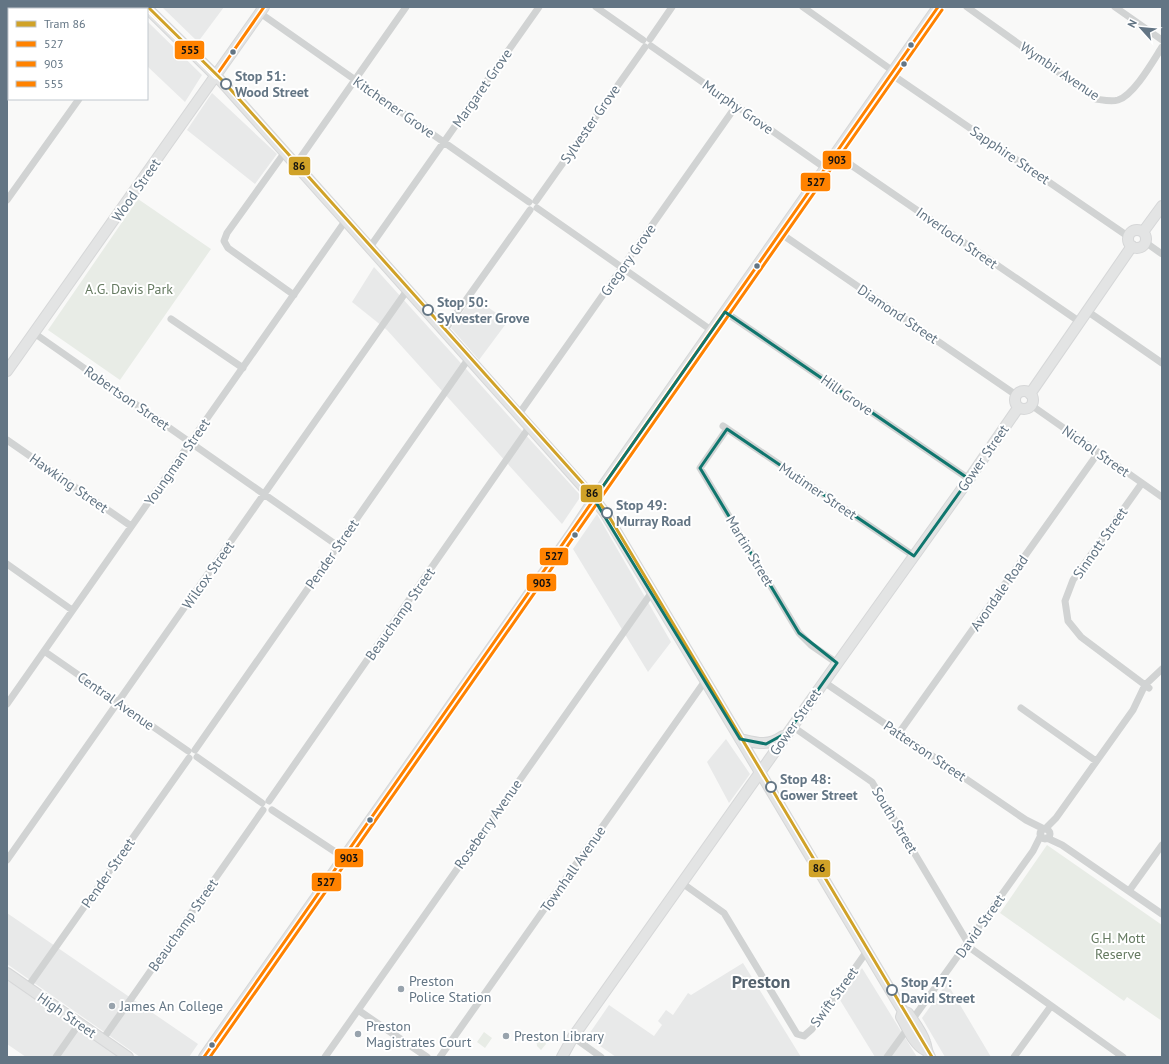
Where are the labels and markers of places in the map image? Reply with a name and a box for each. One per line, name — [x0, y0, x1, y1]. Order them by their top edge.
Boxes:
unlabelled marker — [906, 40, 916, 50]
unlabelled marker — [228, 47, 238, 57]
unlabelled marker — [899, 59, 909, 69]
place label: Stop 51: Wood Street — [235, 67, 309, 101]
marker: Stop 51: Wood Street — [220, 78, 232, 90]
unlabelled marker — [752, 261, 762, 271]
place label: Stop 50: Sylvester Grove — [437, 293, 530, 327]
marker: Stop 50: Sylvester Grove — [422, 304, 434, 316]
place label: Stop 49: Murray Road — [616, 496, 691, 530]
marker: Stop 49: Murray Road — [601, 507, 613, 519]
unlabelled marker — [570, 530, 580, 540]
place label: Stop 48: Gower Street — [780, 770, 858, 804]
marker: Stop 48: Gower Street — [765, 781, 777, 793]
unlabelled marker — [365, 815, 375, 825]
place label: Preston Police Station — [409, 972, 491, 1006]
place label: Stop 47: David Street — [901, 973, 975, 1007]
marker: Preston Police Station — [396, 984, 406, 994]
marker: Stop 47: David Street — [886, 984, 898, 996]
place label: James An College — [119, 997, 223, 1015]
marker: James An College — [107, 1001, 117, 1011]
place label: Preston Magistrates Court — [366, 1017, 472, 1051]
place label: Preston Library — [514, 1027, 605, 1045]
marker: Preston Magistrates Court — [353, 1029, 363, 1039]
marker: Preston Library — [501, 1031, 511, 1041]
unlabelled marker — [207, 1040, 217, 1050]

